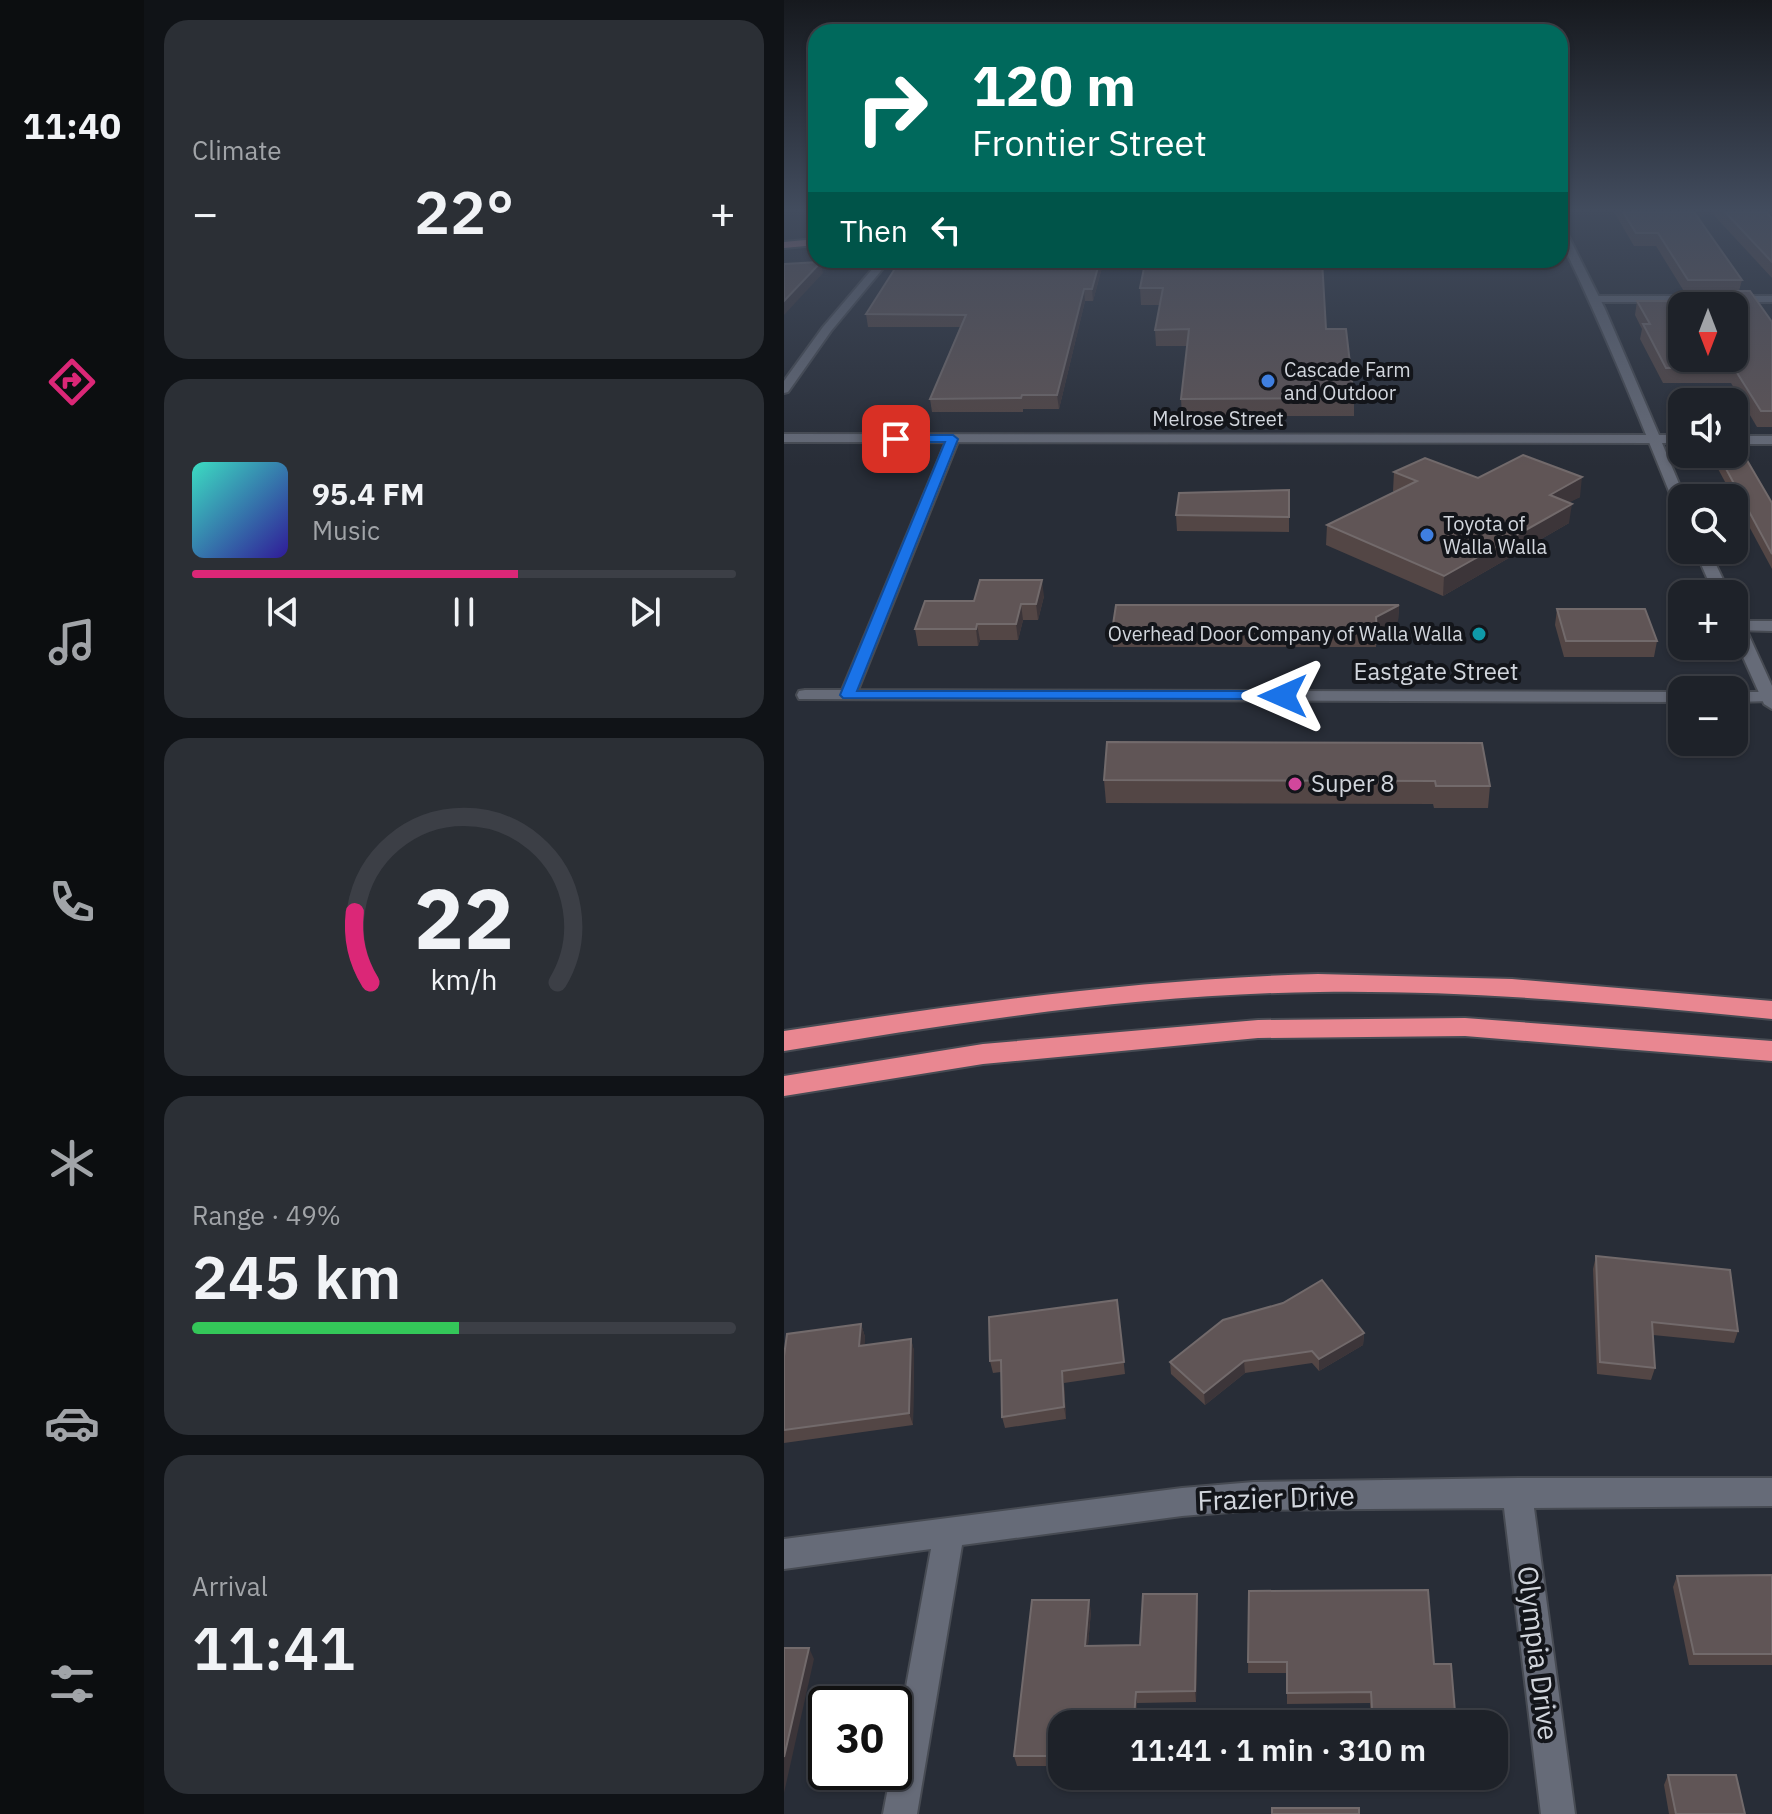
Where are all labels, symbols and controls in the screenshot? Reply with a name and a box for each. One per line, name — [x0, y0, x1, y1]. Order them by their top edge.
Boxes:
text: 120 m — [972, 49, 1136, 121]
icon: right — [840, 56, 944, 160]
text: 11:40 — [23, 102, 121, 149]
text: Frontier Street — [972, 119, 1207, 166]
text: Climate — [192, 133, 282, 167]
text: 22° — [414, 172, 514, 251]
text: − — [192, 184, 218, 241]
text: + — [710, 184, 736, 241]
icon: left — [924, 208, 968, 252]
text: Then — [840, 211, 908, 250]
north arrow — [1668, 292, 1748, 372]
map controls — [1668, 292, 1748, 756]
icon: directions — [44, 354, 100, 410]
place label: Cascade Farm and Outdoor — [1284, 356, 1411, 406]
marker: Cascade Farm and Outdoor — [1259, 372, 1277, 390]
button: sound — [1668, 388, 1748, 468]
pin — [862, 405, 930, 473]
street label: Melrose Street — [1152, 405, 1284, 432]
icon: arrive — [874, 417, 918, 461]
text: 95.4 FM — [312, 474, 425, 513]
button: search — [1668, 484, 1748, 564]
place label: Toyota of Walla Walla — [1443, 510, 1548, 560]
text: Music — [312, 513, 380, 547]
marker: Toyota of Walla Walla — [1418, 526, 1436, 544]
button: + — [1668, 580, 1748, 660]
icon: previous — [261, 590, 305, 634]
icon: pause — [442, 590, 486, 634]
icon: next — [623, 590, 667, 634]
icon: music — [44, 614, 100, 670]
place label: Overhead Door Company of Walla Walla — [1108, 620, 1463, 647]
marker: Overhead Door Company of Walla Walla — [1470, 625, 1488, 643]
position arrow — [1241, 654, 1325, 738]
street label: Eastgate Street — [1354, 655, 1518, 687]
button: − — [1668, 676, 1748, 756]
place label: Super 8 — [1311, 767, 1395, 799]
marker: Super 8 — [1286, 775, 1304, 793]
text: 22 — [414, 864, 514, 972]
icon: phone — [44, 874, 100, 930]
text: km/h — [430, 961, 498, 998]
icon: climate — [44, 1135, 100, 1191]
text: Range · 49% — [192, 1198, 341, 1232]
text: 245 km — [192, 1237, 401, 1316]
icon: car — [44, 1395, 100, 1451]
street label: Frazier Drive — [1197, 1476, 1355, 1519]
street label: Olympia Drive — [1509, 1564, 1568, 1742]
text: Arrival — [192, 1569, 268, 1603]
text: 11:41 — [192, 1608, 355, 1687]
icon: filters — [44, 1656, 100, 1712]
speed limit sign: 30 — [808, 1686, 912, 1790]
text: 11:41 · 1 min · 310 m — [1130, 1730, 1426, 1769]

